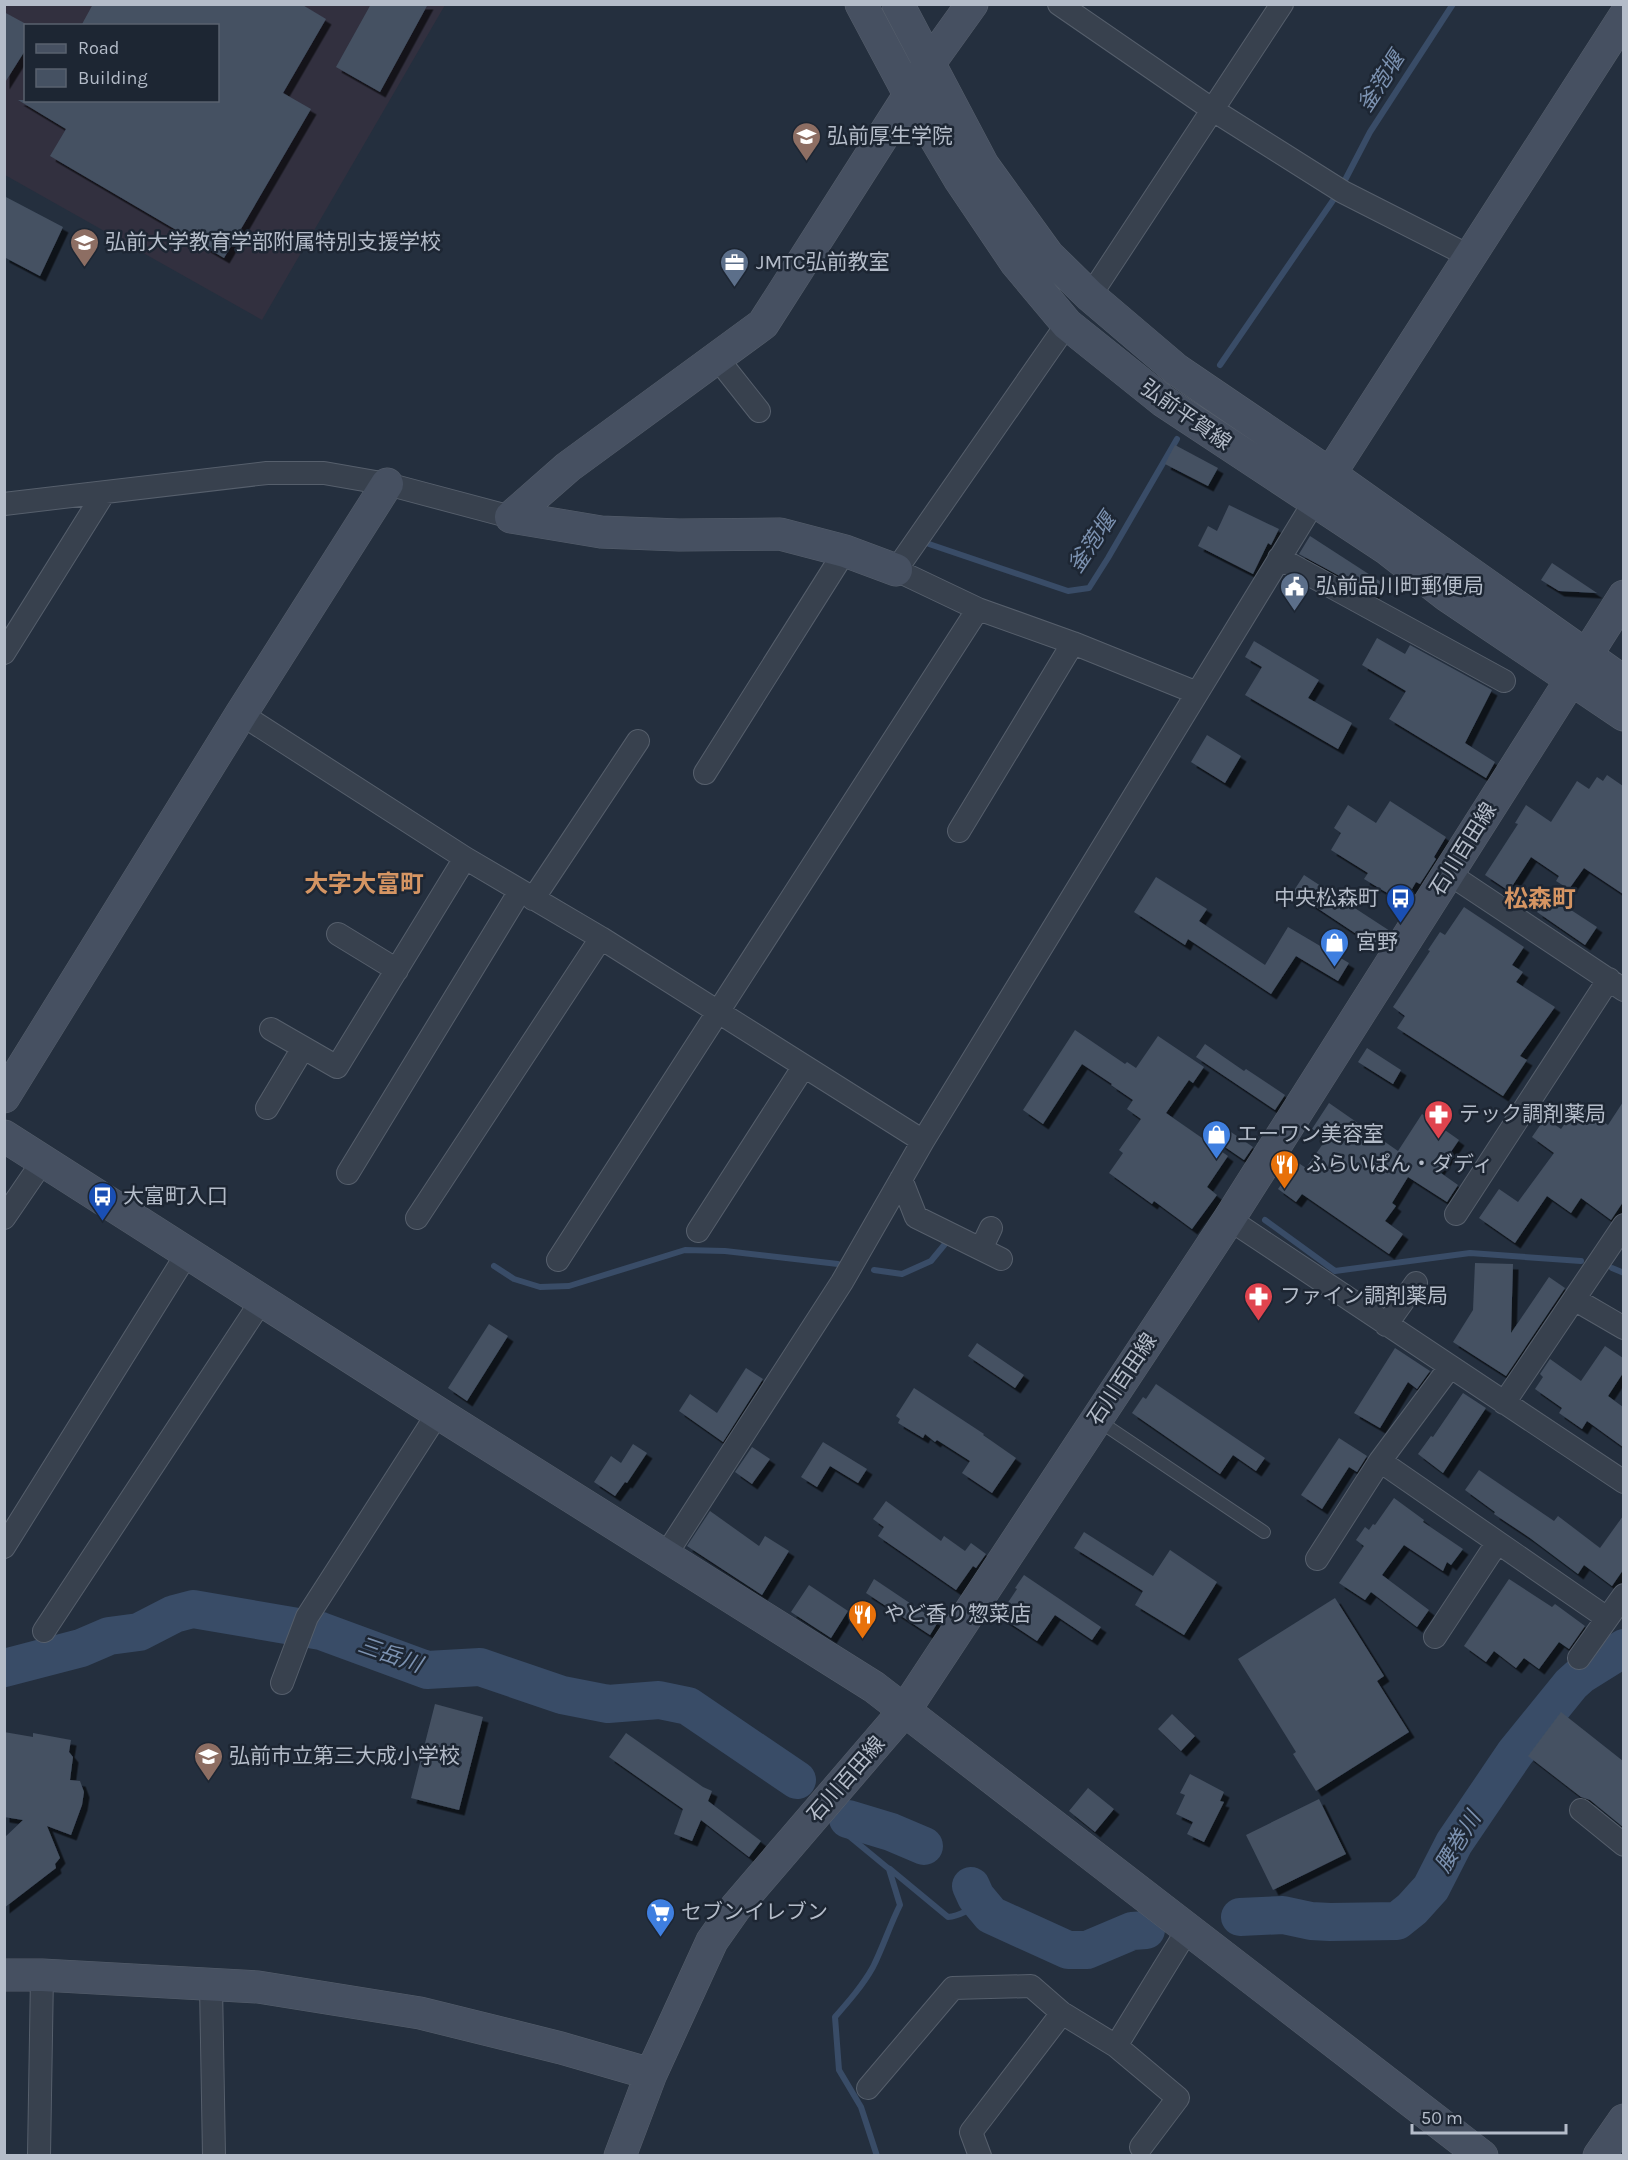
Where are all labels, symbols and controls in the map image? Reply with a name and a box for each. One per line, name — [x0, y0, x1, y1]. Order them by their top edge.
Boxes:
legend — [24, 24, 219, 102]
text: Road — [78, 37, 119, 59]
water label: 釜萢堰 — [1352, 44, 1412, 117]
text: Building — [78, 67, 148, 89]
school or university icon: 弘前厚生学院 — [790, 120, 822, 162]
place label: 弘前厚生学院 — [827, 124, 953, 148]
school or university icon: 弘前大学教育学部附属特別支援学校 — [68, 226, 100, 268]
place label: 弘前大学教育学部附属特別支援学校 — [105, 230, 441, 254]
office icon: JMTC弘前教室 — [719, 246, 751, 288]
place label: JMTC弘前教室 — [756, 250, 890, 274]
street label: 弘前平賀線 — [1136, 375, 1236, 455]
water label: 釜萢堰 — [1063, 505, 1123, 578]
public building icon: 弘前品川町郵便局 — [1279, 570, 1311, 612]
place label: 弘前品川町郵便局 — [1316, 574, 1484, 598]
street label: 石川百田線 — [1425, 798, 1501, 900]
district label: 大字大富町 — [304, 870, 424, 898]
bus stop icon: 中央松森町 — [1384, 882, 1416, 924]
district label: 松森町 — [1504, 885, 1576, 913]
place label: 中央松森町 — [1274, 886, 1379, 910]
shop icon: 宮野 — [1319, 926, 1351, 968]
place label: 宮野 — [1356, 930, 1398, 954]
pharmacy icon: テック調剤薬局 — [1422, 1098, 1454, 1140]
place label: テック調剤薬局 — [1459, 1102, 1606, 1126]
shop icon: エーワン美容室 — [1200, 1118, 1232, 1160]
place label: エーワン美容室 — [1237, 1122, 1384, 1146]
restaurant icon: ふらいぱん・ダディ — [1269, 1148, 1301, 1190]
place label: ふらいぱん・ダディ — [1306, 1152, 1494, 1176]
bus stop icon: 大富町入口 — [86, 1180, 118, 1222]
place label: 大富町入口 — [123, 1184, 228, 1208]
pharmacy icon: ファイン調剤薬局 — [1243, 1280, 1275, 1322]
place label: ファイン調剤薬局 — [1280, 1284, 1448, 1308]
street label: 石川百田線 — [1083, 1329, 1161, 1429]
restaurant icon: やど香り惣菜店 — [847, 1598, 879, 1640]
place label: やど香り惣菜店 — [884, 1602, 1031, 1626]
water label: 三岳川 — [355, 1632, 427, 1679]
street label: 石川百田線 — [803, 1732, 889, 1826]
school or university icon: 弘前市立第三大成小学校 — [192, 1740, 224, 1782]
place label: 弘前市立第三大成小学校 — [229, 1744, 460, 1768]
water label: 腰巻川 — [1430, 1805, 1487, 1877]
supermarket icon: セブンイレブン — [644, 1896, 676, 1938]
place label: セブンイレブン — [681, 1900, 828, 1924]
scale bar — [1412, 2097, 1566, 2135]
text: 50 m — [1421, 2107, 1463, 2129]

